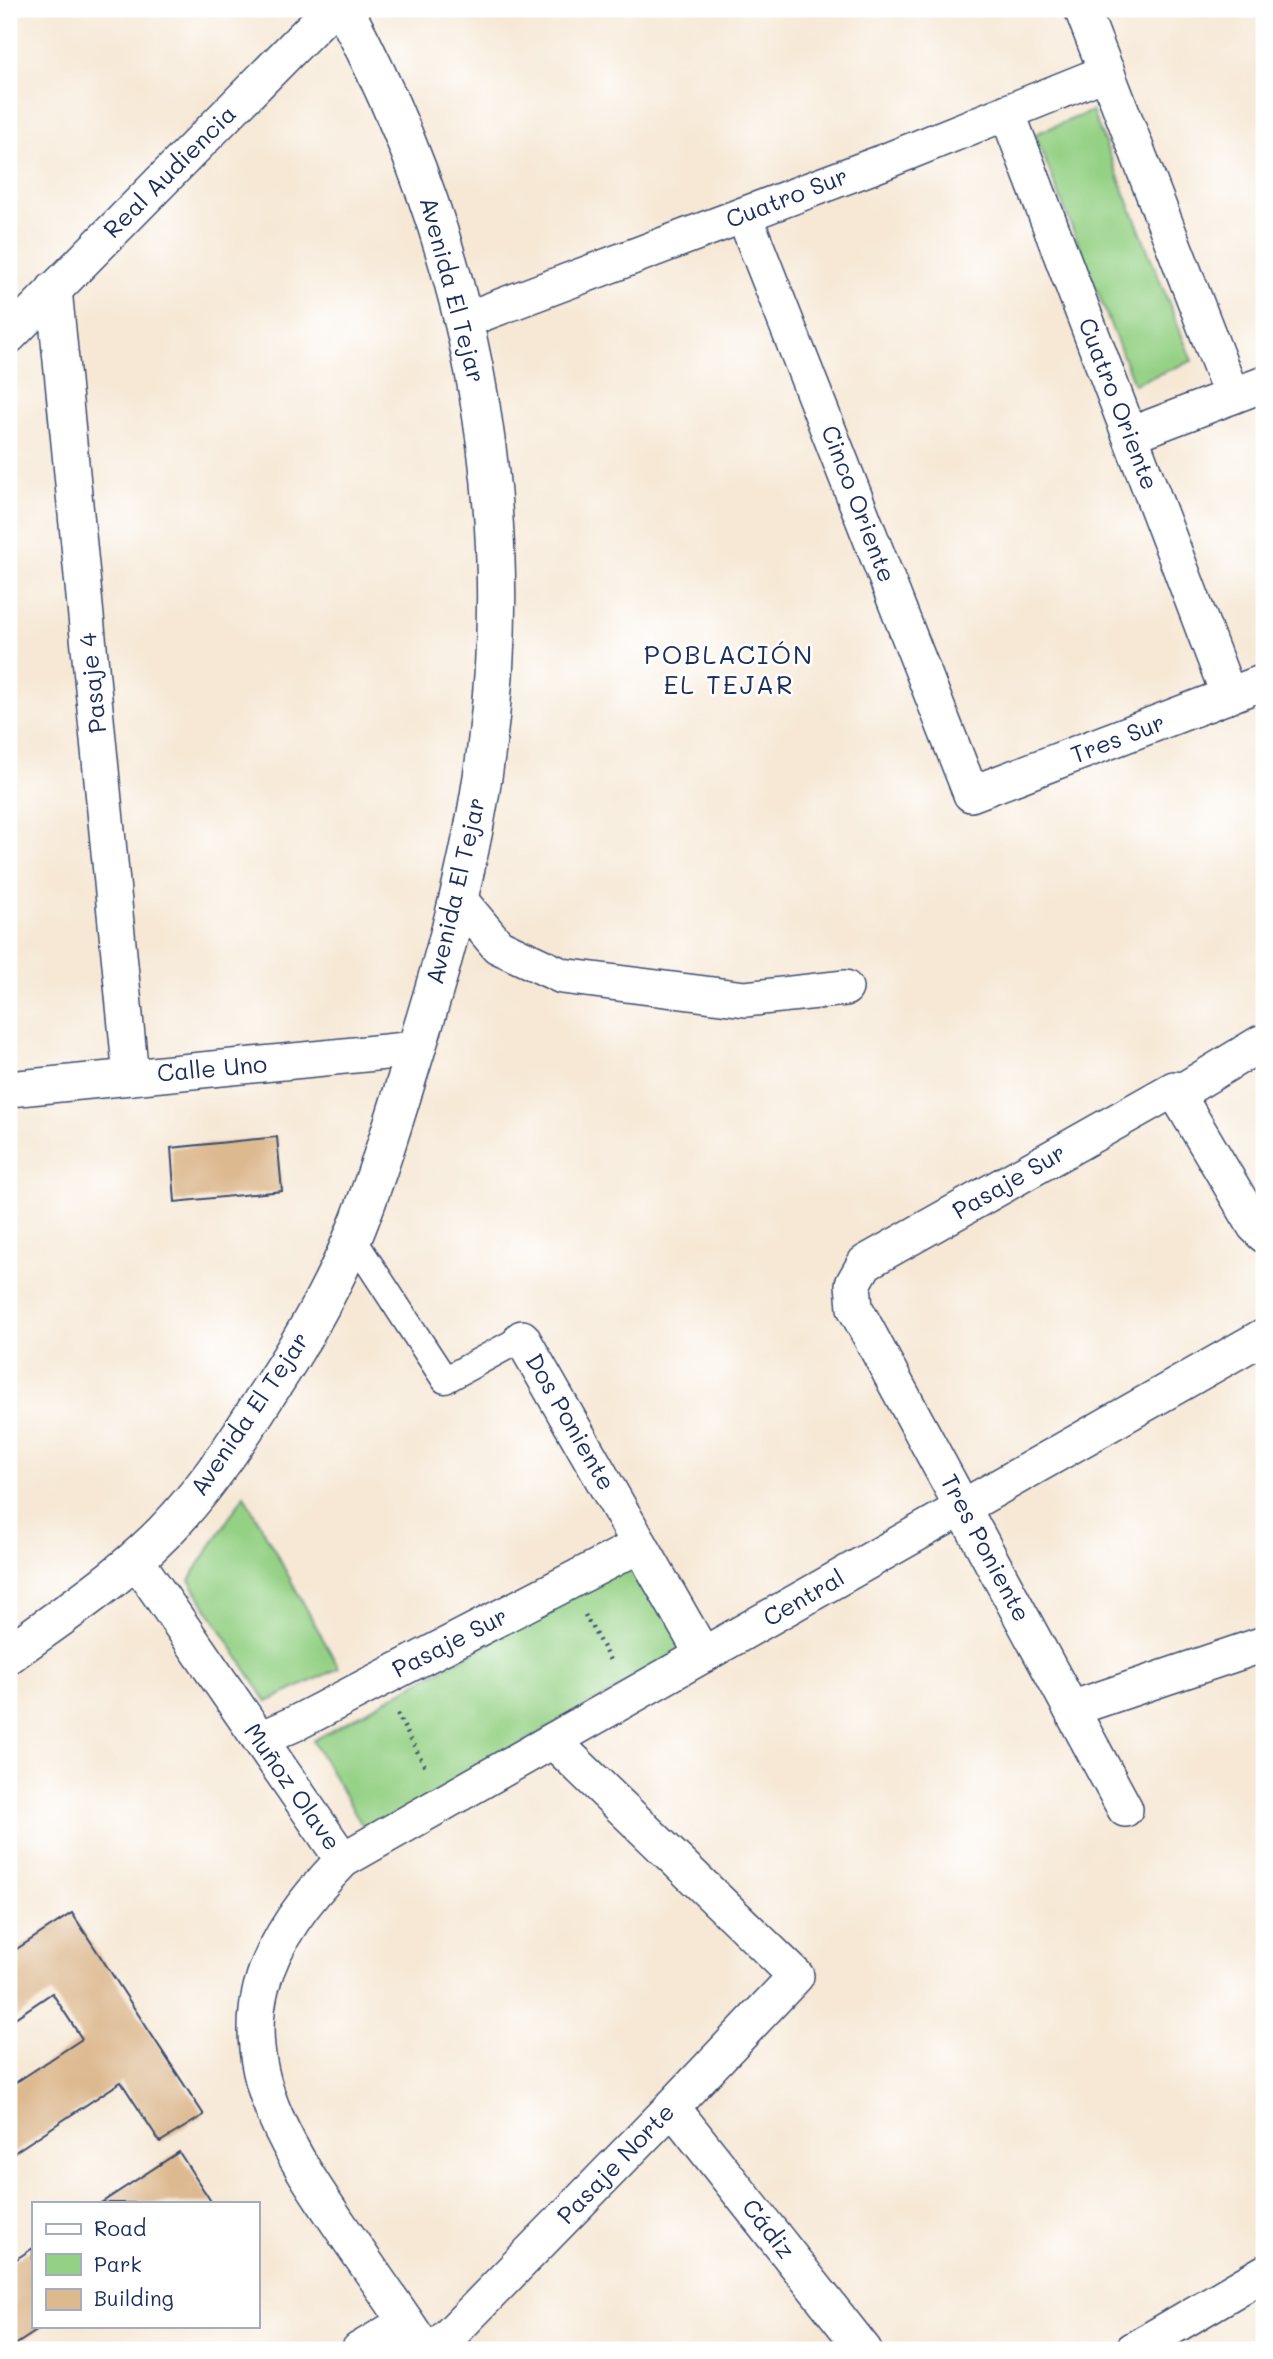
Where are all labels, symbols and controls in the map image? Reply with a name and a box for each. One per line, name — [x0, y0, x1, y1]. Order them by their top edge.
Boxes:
street label: Real Audiencia — [96, 98, 242, 244]
street label: Cuatro Sur — [721, 159, 852, 234]
street label: Avenida El Tejar — [414, 193, 493, 386]
street label: Cuatro Oriente — [1072, 313, 1166, 494]
street label: Cinco Oriente — [815, 421, 904, 586]
street label: Pasaje 4 — [71, 631, 112, 735]
district label: POBLACIÓN EL TEJAR — [644, 637, 814, 701]
street label: Tres Sur — [1066, 706, 1169, 770]
street label: Avenida El Tejar — [418, 794, 491, 987]
street label: Calle Uno — [156, 1047, 268, 1088]
street label: Pasaje Sur — [946, 1136, 1070, 1226]
street label: Avenida El Tejar — [183, 1325, 315, 1501]
street label: Dos Poniente — [520, 1347, 623, 1495]
street label: Tres Poniente — [934, 1468, 1038, 1626]
street label: Central — [757, 1561, 849, 1632]
street label: Pasaje Sur — [386, 1599, 512, 1684]
street label: Muñoz Olave — [238, 1716, 348, 1856]
street label: Pasaje Norte — [550, 2096, 680, 2230]
street label: Cádiz — [736, 2192, 802, 2264]
legend — [32, 2202, 259, 2328]
text: Road — [94, 2214, 146, 2241]
text: Park — [94, 2250, 142, 2277]
text: Building — [94, 2284, 174, 2311]

